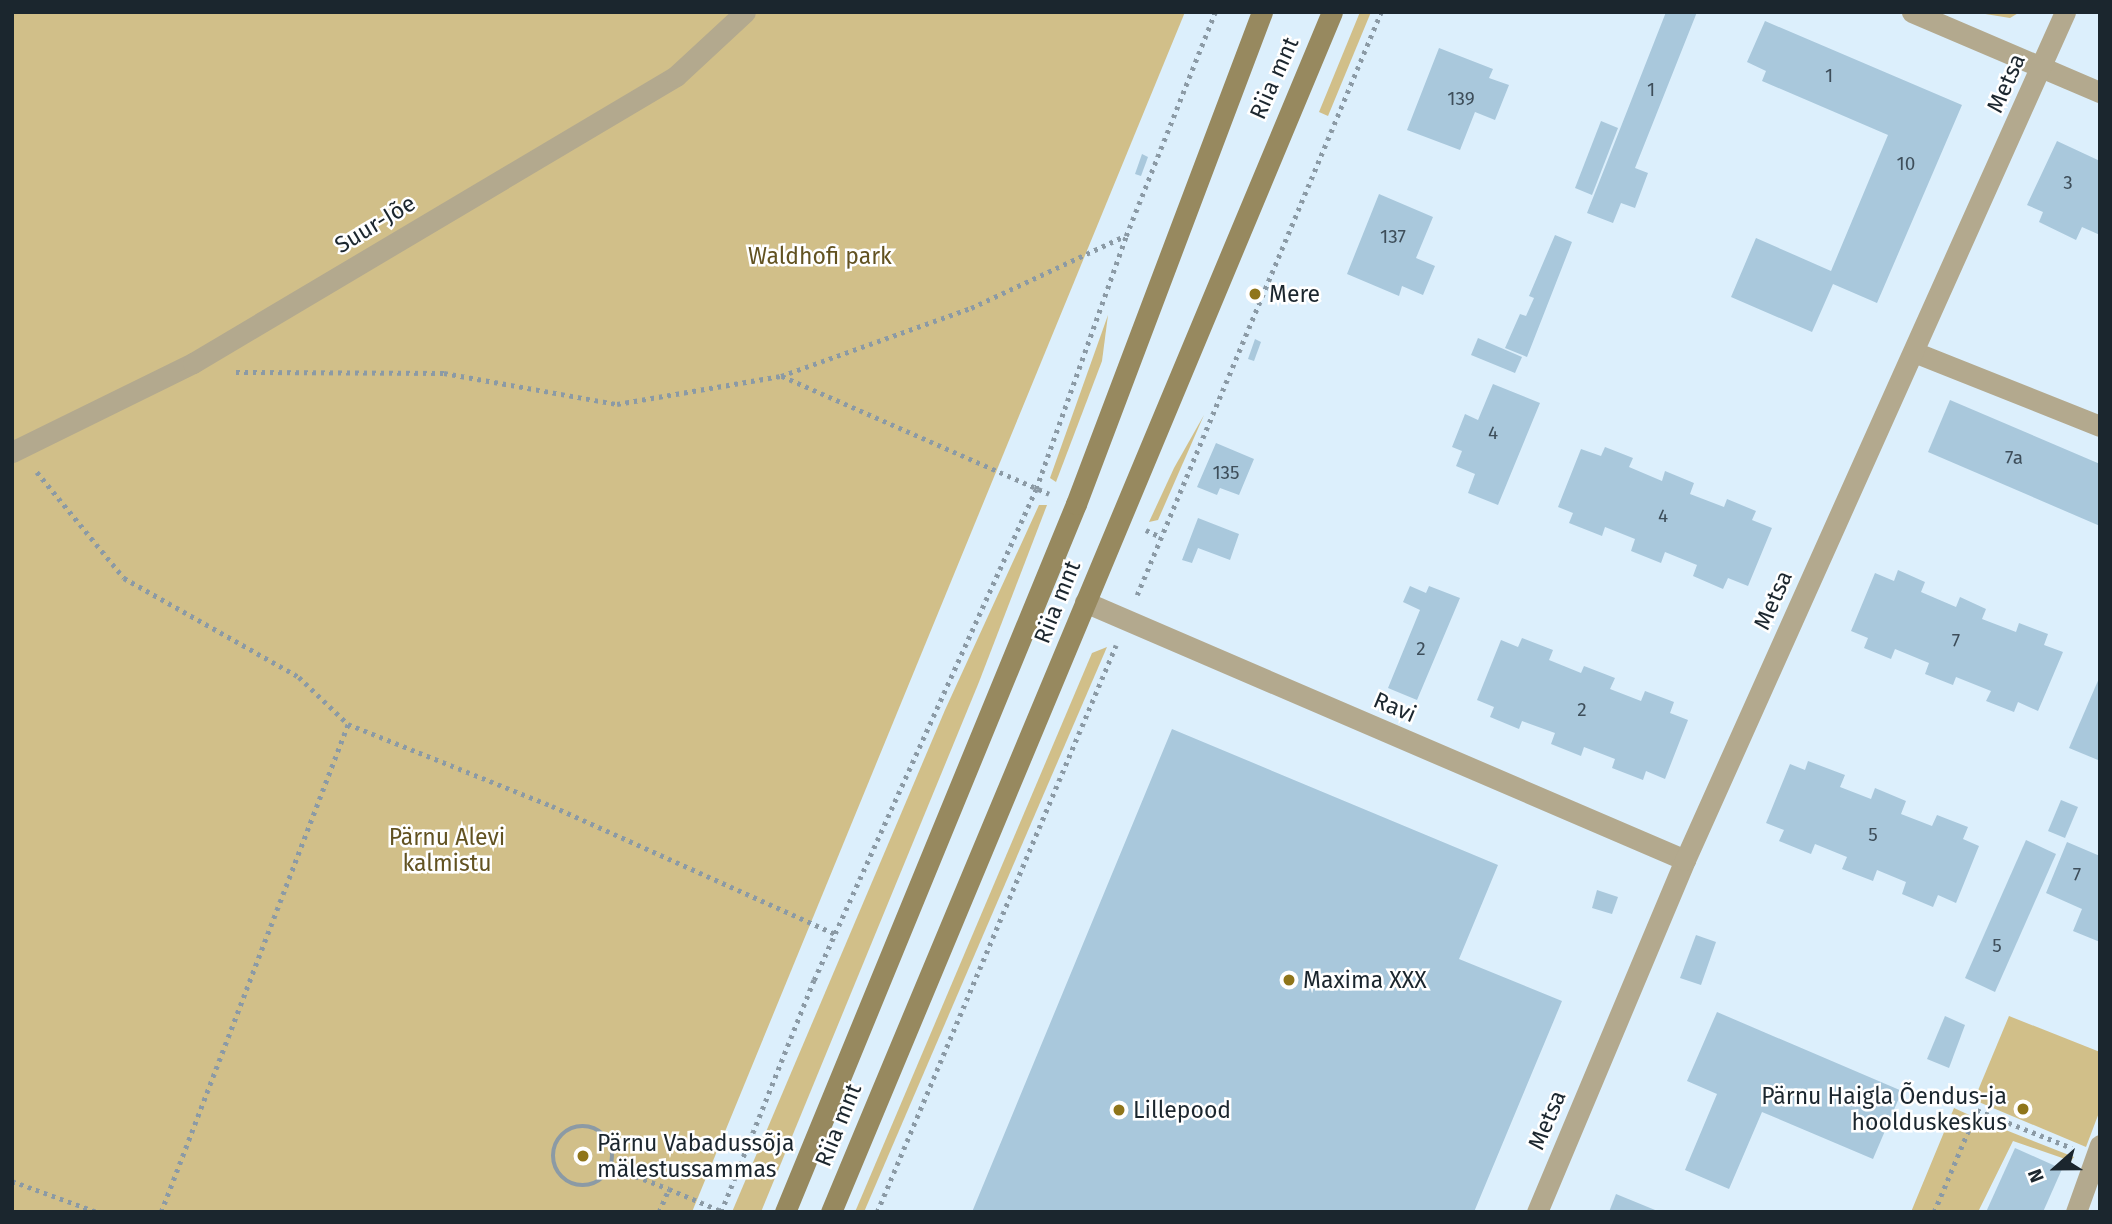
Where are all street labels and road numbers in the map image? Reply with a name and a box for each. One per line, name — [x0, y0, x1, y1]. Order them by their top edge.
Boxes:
street label: Riia mnt — [1244, 33, 1304, 123]
street label: Metsa — [1981, 49, 2031, 117]
street label: Suur-Jõe — [330, 189, 420, 259]
street label: Riia mnt — [1028, 557, 1086, 647]
street label: Metsa — [1748, 566, 1798, 634]
street label: Ravi — [1370, 686, 1420, 728]
street label: Riia mnt — [809, 1080, 867, 1170]
street label: Metsa — [1522, 1086, 1572, 1154]

